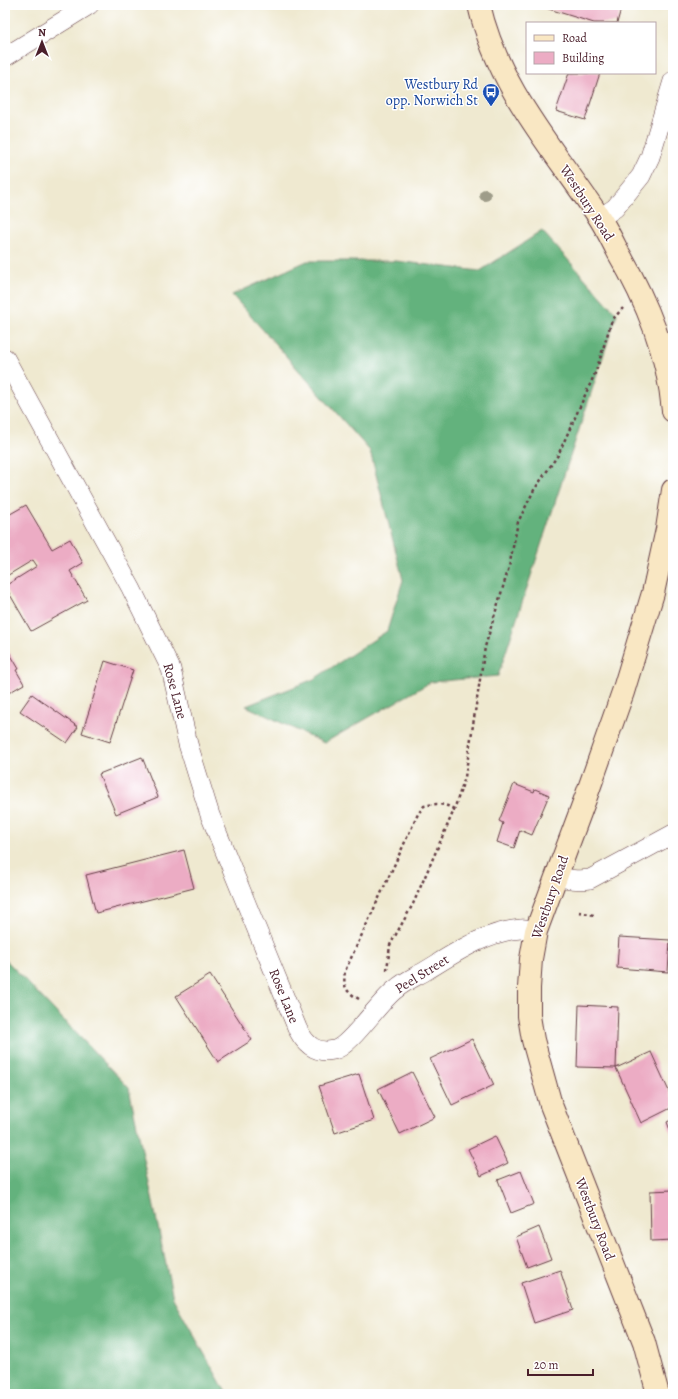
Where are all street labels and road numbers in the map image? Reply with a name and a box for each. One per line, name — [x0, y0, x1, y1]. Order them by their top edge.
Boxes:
street label: Westbury Road — [555, 161, 619, 245]
street label: Rose Lane — [158, 661, 192, 721]
street label: Westbury Road — [527, 852, 573, 942]
street label: Peel Street — [391, 950, 453, 998]
street label: Rose Lane — [264, 966, 304, 1026]
street label: Westbury Road — [570, 1174, 620, 1263]

